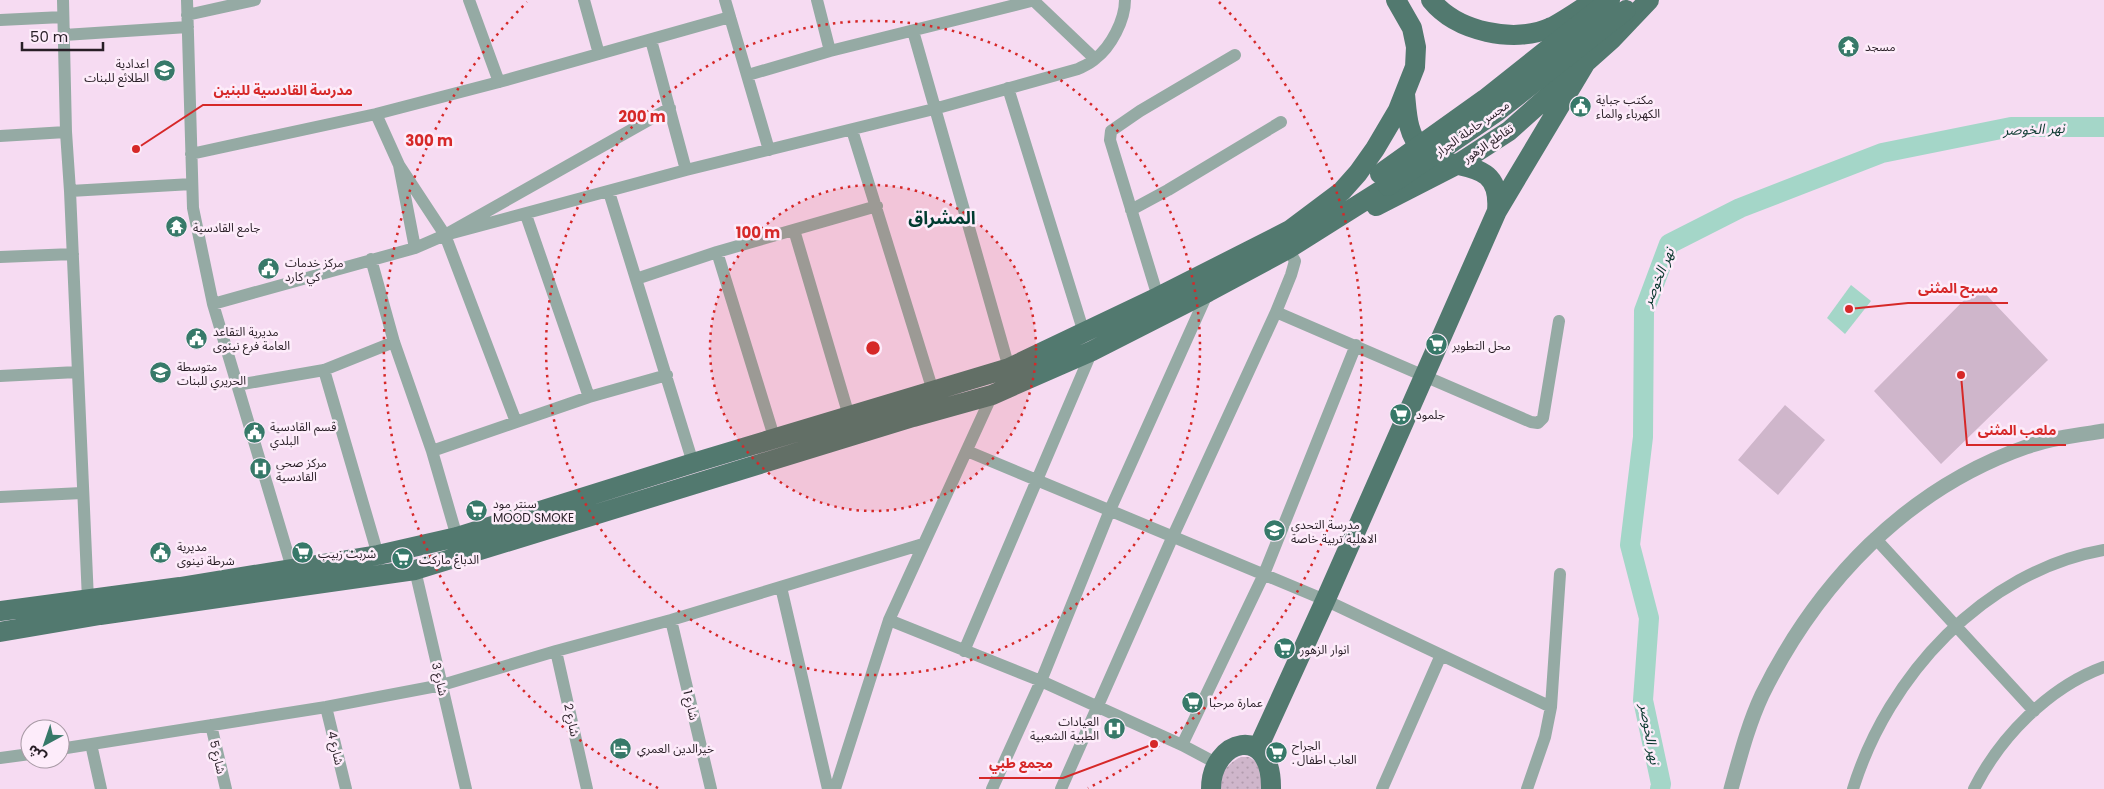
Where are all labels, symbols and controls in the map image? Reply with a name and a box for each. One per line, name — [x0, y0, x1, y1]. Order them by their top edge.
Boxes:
scale bar — [22, 20, 104, 52]
text: 50 m — [30, 26, 68, 47]
temple icon: مسجد — [1837, 34, 1861, 58]
place label: مسجد — [1865, 38, 1896, 55]
place label: اعدادية الطلائع للبنات — [84, 55, 149, 87]
school or university icon: اعدادية الطلائع للبنات — [153, 58, 177, 82]
callout: مدرسة القادسية للبنين — [203, 76, 362, 105]
text: مدرسة القادسية للبنين — [213, 80, 353, 100]
place label: مكتب جباية الكهرباء والماء — [1596, 91, 1660, 122]
public building icon: مكتب جباية الكهرباء والماء — [1568, 94, 1592, 118]
street label: مجسر حاملة الجرار — [1431, 96, 1512, 160]
text: 200 m — [618, 106, 666, 127]
water label: نهر الخوصر — [2002, 118, 2066, 140]
street label: تقاطع الزهور — [1458, 119, 1518, 168]
text: 300 m — [405, 130, 453, 151]
district label: المشراق — [908, 205, 976, 230]
temple icon: جامع القادسية — [165, 215, 189, 239]
place label: جامع القادسية — [193, 219, 260, 237]
text: 100 m — [736, 222, 780, 243]
water label: نهر الخوصر — [1636, 244, 1680, 310]
place label: مركز خدمات كي كارد — [285, 254, 344, 286]
public building icon: مركز خدمات كي كارد — [257, 257, 281, 281]
callout: مسبح المثنى — [1908, 274, 2008, 303]
text: مسبح المثنى — [1918, 278, 1998, 298]
place label: مديرية التقاعد العامة فرع نينوى — [213, 323, 290, 355]
public building icon: مديرية التقاعد العامة فرع نينوى — [185, 326, 209, 350]
supermarket icon: محل التطوير — [1424, 333, 1448, 357]
place label: محل التطوير — [1451, 337, 1511, 354]
centre of rings — [864, 339, 882, 357]
place label: متوسطة الحريري للبنات — [177, 358, 246, 390]
school or university icon: متوسطة الحريري للبنات — [149, 361, 173, 385]
supermarket icon: جلمود — [1388, 402, 1412, 426]
place label: جلمود — [1416, 406, 1445, 423]
callout: ملعب المثنى — [1967, 416, 2066, 445]
place label: قسم القادسية البلدي — [270, 418, 336, 450]
text: ملعب المثنى — [1978, 420, 2056, 440]
public building icon: قسم القادسية البلدي — [242, 421, 266, 445]
place label: مركز صحي القادسية — [276, 454, 327, 485]
hospital icon: مركز صحي القادسية — [248, 457, 272, 481]
place label: سنتر مود MOOD SMOKE — [493, 495, 574, 526]
supermarket icon: سنتر مود MOOD SMOKE — [465, 498, 489, 522]
place label: مدرسة التحدي الاهلية تربية خاصة — [1291, 516, 1377, 547]
school or university icon: مدرسة التحدي الاهلية تربية خاصة — [1263, 519, 1287, 543]
place label: مديرية شرطة نينوى — [177, 538, 235, 569]
public building icon: مديرية شرطة نينوى — [149, 541, 173, 565]
supermarket icon: شربت زبيب — [290, 541, 314, 565]
place label: شربت زبيب — [318, 545, 376, 562]
supermarket icon: الدباغ ماركت — [391, 547, 415, 571]
place label: الدباغ ماركت — [419, 551, 479, 569]
supermarket icon: انوار الزهور — [1272, 637, 1296, 661]
place label: انوار الزهور — [1299, 641, 1350, 658]
street label: شارع 3 — [427, 661, 452, 698]
street label: شارع 1 — [678, 688, 703, 722]
supermarket icon: عمارة مرحبا — [1181, 690, 1205, 714]
place label: عمارة مرحبا — [1209, 694, 1263, 711]
water label: نهر الخوصر — [1635, 701, 1665, 767]
street label: شارع 2 — [559, 702, 584, 738]
place label: العيادات الطبية الشعبية — [1030, 713, 1099, 744]
hospital icon: العيادات الطبية الشعبية — [1103, 716, 1127, 740]
north arrow — [20, 719, 70, 769]
street label: شارع 4 — [323, 729, 348, 767]
hotel icon: خيرالدين العمري — [609, 736, 633, 760]
place label: الجراح ..العاب اطفال — [1292, 737, 1357, 768]
street label: شارع 5 — [205, 738, 230, 776]
text: ش — [23, 740, 50, 768]
place label: خيرالدين العمري — [637, 740, 714, 758]
supermarket icon: الجراح ..العاب اطفال — [1264, 740, 1288, 764]
callout: مجمع طبي — [979, 749, 1063, 778]
text: مجمع طبي — [989, 753, 1053, 774]

